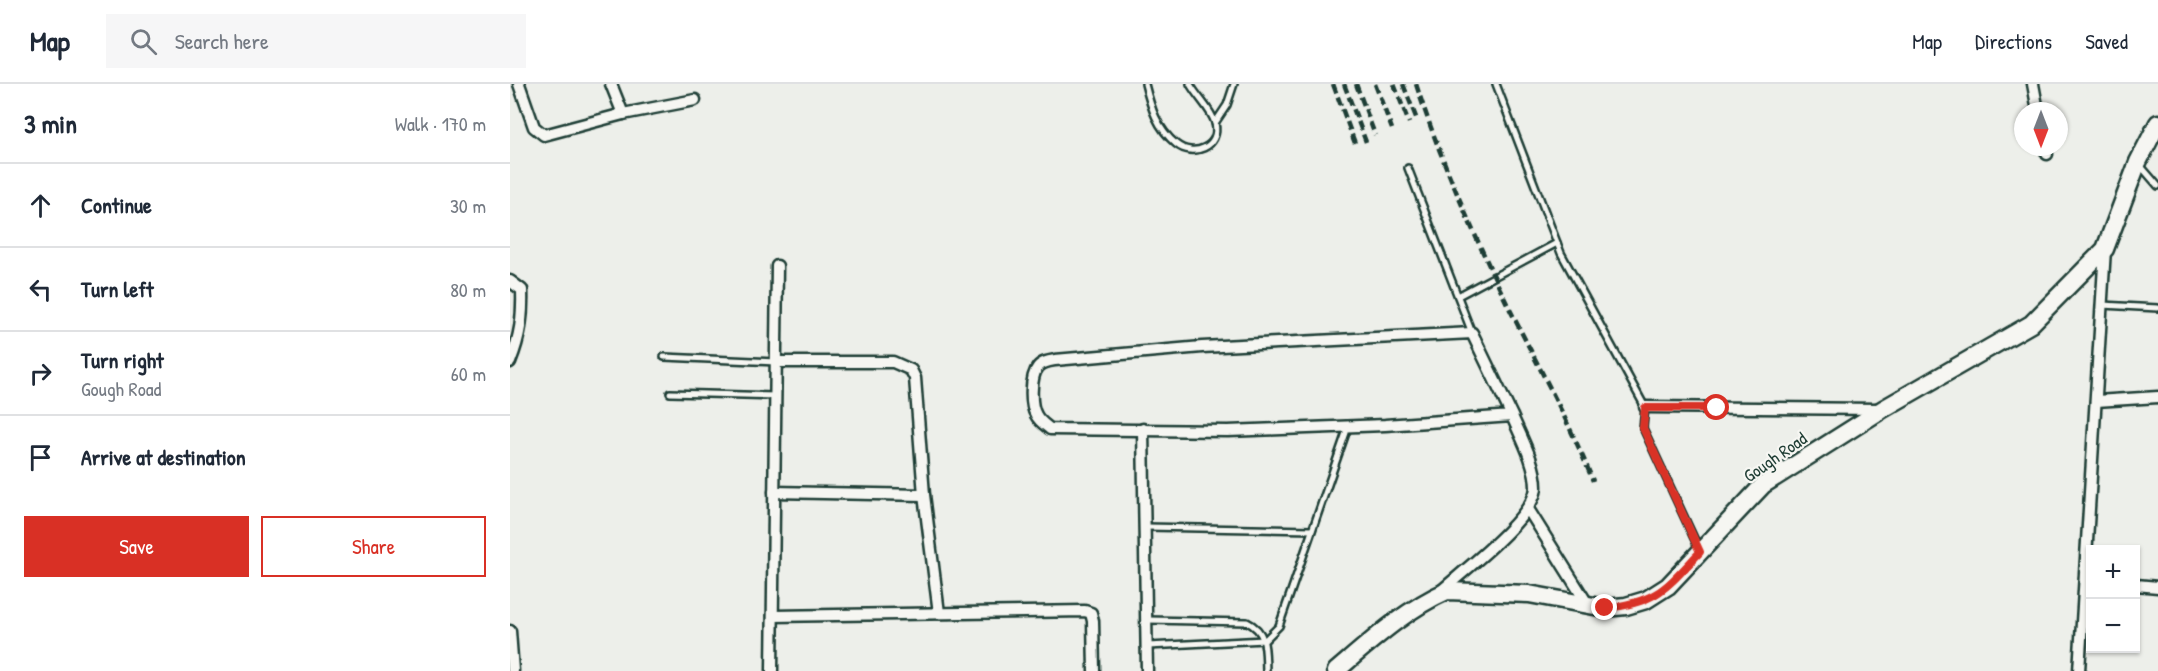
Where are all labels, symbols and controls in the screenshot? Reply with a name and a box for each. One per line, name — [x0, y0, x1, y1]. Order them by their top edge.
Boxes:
search box — [106, 14, 526, 68]
text: Map — [30, 22, 70, 60]
icon: search — [127, 25, 160, 58]
text: Search here — [175, 26, 269, 56]
text: Map — [1912, 27, 1942, 56]
text: Directions — [1975, 27, 2052, 56]
text: Saved — [2085, 27, 2128, 56]
north arrow — [2014, 102, 2068, 156]
text: 3 min — [24, 106, 77, 141]
text: Walk · 170 m — [395, 110, 486, 137]
icon: ahead — [24, 189, 57, 222]
text: Continue — [81, 190, 152, 220]
text: 30 m — [450, 192, 486, 219]
icon: left — [24, 273, 57, 306]
text: Turn left — [81, 274, 154, 304]
text: 80 m — [450, 276, 486, 303]
text: Turn right — [81, 345, 164, 375]
icon: right — [24, 357, 57, 390]
text: 60 m — [451, 360, 486, 387]
text: Gough Road — [81, 375, 161, 402]
route start — [1703, 394, 1729, 420]
street label: Gough Road — [1738, 426, 1812, 488]
icon: arrive — [24, 441, 57, 474]
text: Arrive at destination — [81, 442, 246, 472]
button: Save — [24, 516, 249, 577]
button: Share — [261, 516, 486, 577]
map controls — [2086, 545, 2140, 653]
button: + — [2086, 545, 2140, 599]
route end — [1591, 594, 1617, 620]
button: − — [2086, 599, 2140, 653]

